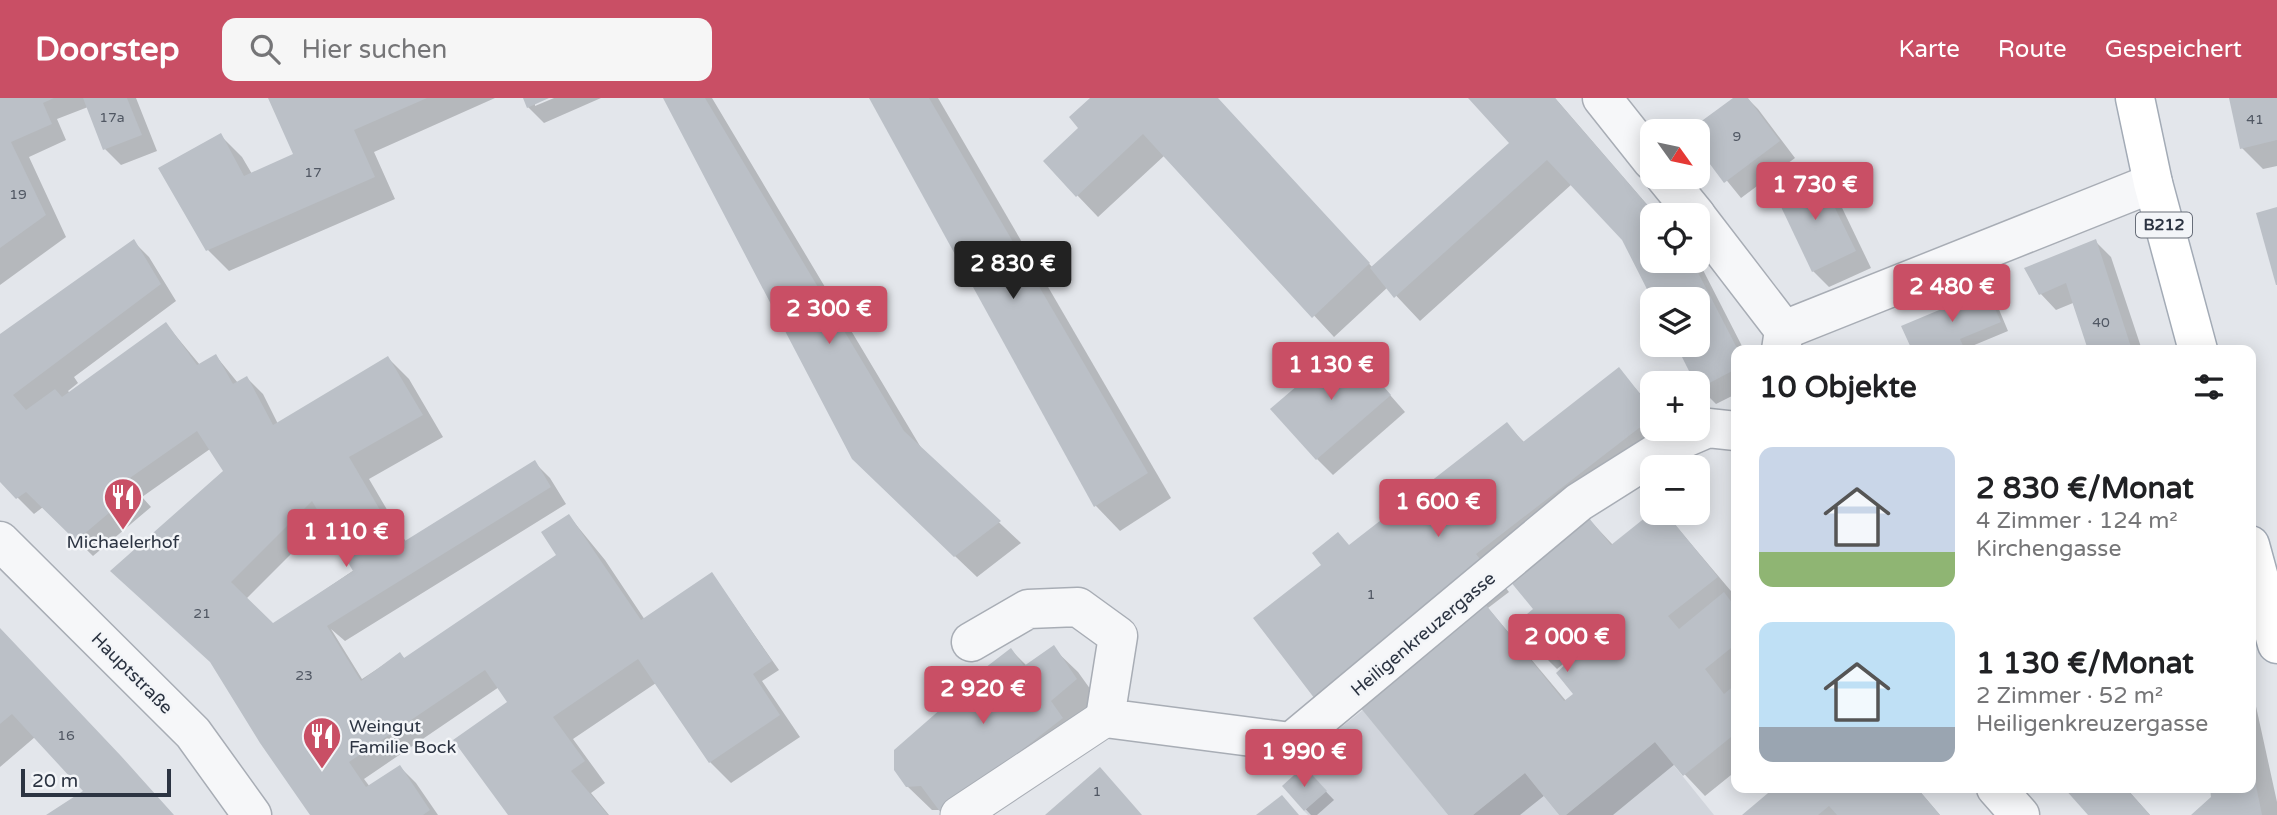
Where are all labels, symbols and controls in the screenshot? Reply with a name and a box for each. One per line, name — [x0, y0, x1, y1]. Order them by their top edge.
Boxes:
search box — [222, 18, 712, 81]
text: Doorstep — [35, 30, 180, 69]
icon: search — [246, 30, 284, 68]
text: Hier suchen — [302, 34, 447, 65]
text: Karte — [1898, 35, 1960, 64]
text: Route — [1998, 35, 2067, 64]
text: Gespeichert — [2105, 35, 2242, 64]
house number: 17a — [99, 109, 125, 126]
house number: 41 — [2246, 111, 2264, 128]
north arrow — [1640, 119, 1710, 189]
map controls — [1640, 119, 1710, 525]
house number: 9 — [1733, 128, 1741, 145]
pin: 1 730 € — [1750, 162, 1880, 222]
house number: 17 — [304, 164, 322, 181]
text: 1 730 € — [1772, 171, 1858, 199]
house number: 19 — [9, 186, 27, 203]
button: locate — [1640, 203, 1710, 273]
road number: B212 — [2136, 212, 2192, 238]
pin: 2 830 € — [948, 242, 1078, 301]
text: 2 830 € — [970, 250, 1056, 278]
pin: 2 480 € — [1887, 264, 2017, 324]
text: 2 480 € — [1909, 273, 1995, 301]
pin: 2 300 € — [764, 286, 894, 346]
button: layers — [1640, 287, 1710, 357]
text: 2 300 € — [786, 295, 872, 323]
house number: 40 — [2092, 314, 2110, 331]
pin: 1 130 € — [1266, 342, 1396, 402]
text: 1 130 € — [1288, 351, 1374, 379]
icon: filters — [2190, 368, 2228, 406]
text: 10 Objekte — [1759, 369, 1917, 406]
button: + — [1640, 371, 1710, 441]
button: − — [1640, 455, 1710, 525]
text: 2 830 €/Monat — [1976, 470, 2194, 507]
icon: home — [1815, 475, 1899, 559]
restaurant icon: Michaelerhof — [102, 476, 144, 531]
pin: 1 600 € — [1373, 480, 1503, 539]
text: 1 600 € — [1395, 488, 1481, 516]
text: 4 Zimmer · 124 m² — [1976, 507, 2178, 535]
pin: 1 110 € — [281, 510, 411, 569]
text: 1 110 € — [303, 518, 389, 546]
place label: Michaelerhof — [67, 531, 180, 553]
text: Kirchengasse — [1976, 535, 2121, 563]
street label: Heiligenkreuzergasse — [1346, 567, 1500, 701]
house number: 1 — [1367, 586, 1375, 603]
house number: 21 — [193, 605, 211, 622]
pin: 2 000 € — [1502, 614, 1632, 674]
text: 2 000 € — [1524, 623, 1610, 651]
street label: Hauptstraße — [87, 628, 177, 718]
text: 1 130 €/Monat — [1976, 645, 2194, 682]
icon: home — [1815, 650, 1899, 734]
pin: 2 920 € — [918, 666, 1048, 726]
house number: 23 — [295, 667, 313, 684]
text: 2 920 € — [940, 675, 1026, 703]
text: 2 Zimmer · 52 m² — [1976, 682, 2163, 710]
text: Heiligenkreuzergasse — [1976, 710, 2208, 738]
restaurant icon: Weingut Familie Bock — [301, 715, 343, 770]
place label: Weingut Familie Bock — [349, 715, 456, 758]
house number: 16 — [57, 727, 75, 744]
pin: 1 990 € — [1239, 730, 1369, 789]
text: 1 990 € — [1261, 738, 1347, 766]
scale bar — [21, 766, 172, 798]
text: 20 m — [32, 770, 78, 792]
house number: 1 — [1093, 783, 1101, 800]

